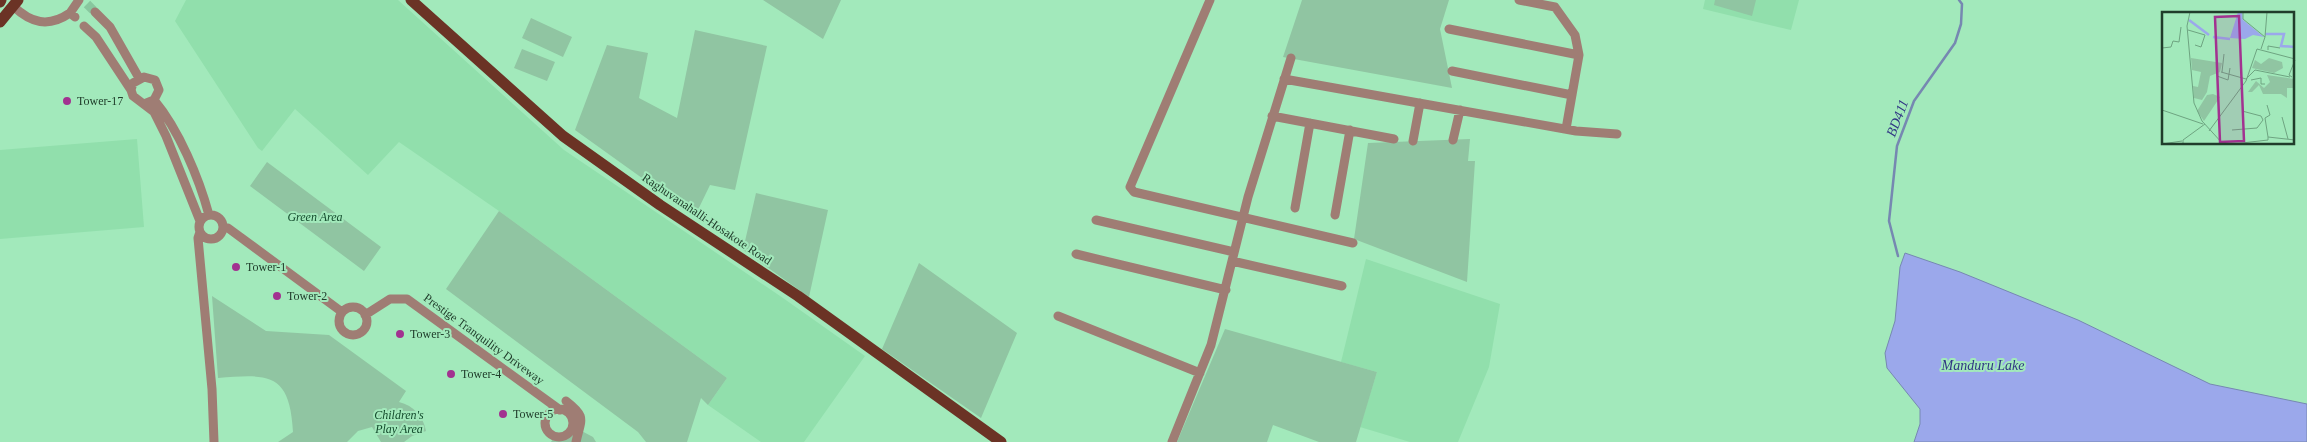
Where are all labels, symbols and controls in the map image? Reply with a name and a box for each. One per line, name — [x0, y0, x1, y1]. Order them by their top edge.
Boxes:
inset map — [2162, 12, 2294, 145]
place label: Tower-17 — [77, 94, 123, 108]
marker: Tower-17 — [61, 95, 73, 107]
water label: BD411 — [1884, 97, 1911, 139]
street label: Raghuvanahalli-Hosakote Road — [640, 170, 774, 268]
park label: Green Area — [287, 210, 343, 224]
place label: Tower-1 — [246, 260, 286, 274]
marker: Tower-1 — [230, 261, 242, 273]
place label: Tower-2 — [287, 289, 327, 303]
marker: Tower-2 — [271, 290, 283, 302]
street label: Prestige Tranquility Driveway — [421, 291, 547, 387]
place label: Tower-3 — [410, 327, 450, 341]
marker: Tower-3 — [394, 328, 406, 340]
water label: Manduru Lake — [1941, 358, 2024, 373]
place label: Tower-4 — [461, 367, 501, 381]
marker: Tower-4 — [445, 368, 457, 380]
place label: Tower-5 — [513, 407, 553, 421]
park label: Children's Play Area — [374, 408, 424, 436]
marker: Tower-5 — [497, 408, 509, 420]

